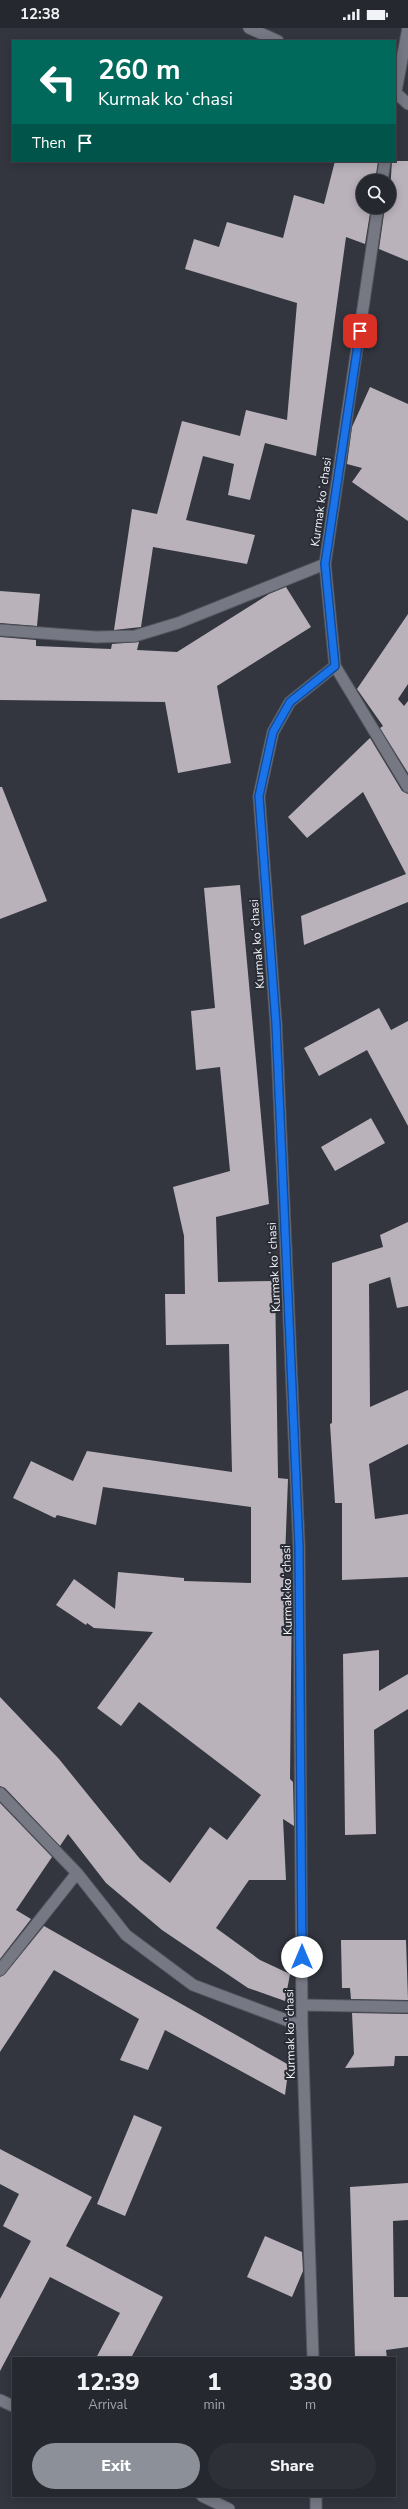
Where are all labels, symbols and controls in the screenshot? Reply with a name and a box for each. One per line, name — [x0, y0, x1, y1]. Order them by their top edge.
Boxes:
text: 12:38 — [20, 4, 60, 24]
text: 260 m — [98, 51, 181, 89]
icon: left — [32, 56, 84, 108]
text: Kurmak koʻchasi — [98, 87, 233, 111]
icon: arrive — [74, 132, 96, 154]
text: Then — [32, 133, 66, 153]
map controls — [356, 174, 396, 214]
button: search — [356, 174, 396, 214]
pin — [343, 314, 377, 348]
icon: arrive — [349, 320, 371, 342]
street label: Kurmak koʻchasi — [307, 456, 335, 548]
street label: Kurmak koʻchasi — [246, 899, 268, 989]
street label: Kurmak koʻchasi — [264, 1222, 284, 1312]
street label: Kurmak koʻchasi — [278, 1545, 296, 1635]
position arrow — [281, 1936, 323, 1978]
street label: Kurmak koʻchasi — [281, 1989, 299, 2079]
text: 12:39 — [76, 2366, 140, 2398]
text: 1 — [207, 2366, 222, 2398]
text: 330 — [289, 2366, 332, 2398]
text: Arrival — [88, 2396, 127, 2414]
text: min — [204, 2396, 225, 2414]
text: m — [305, 2396, 316, 2414]
button: Exit — [32, 2443, 200, 2489]
button: Share — [208, 2443, 376, 2489]

